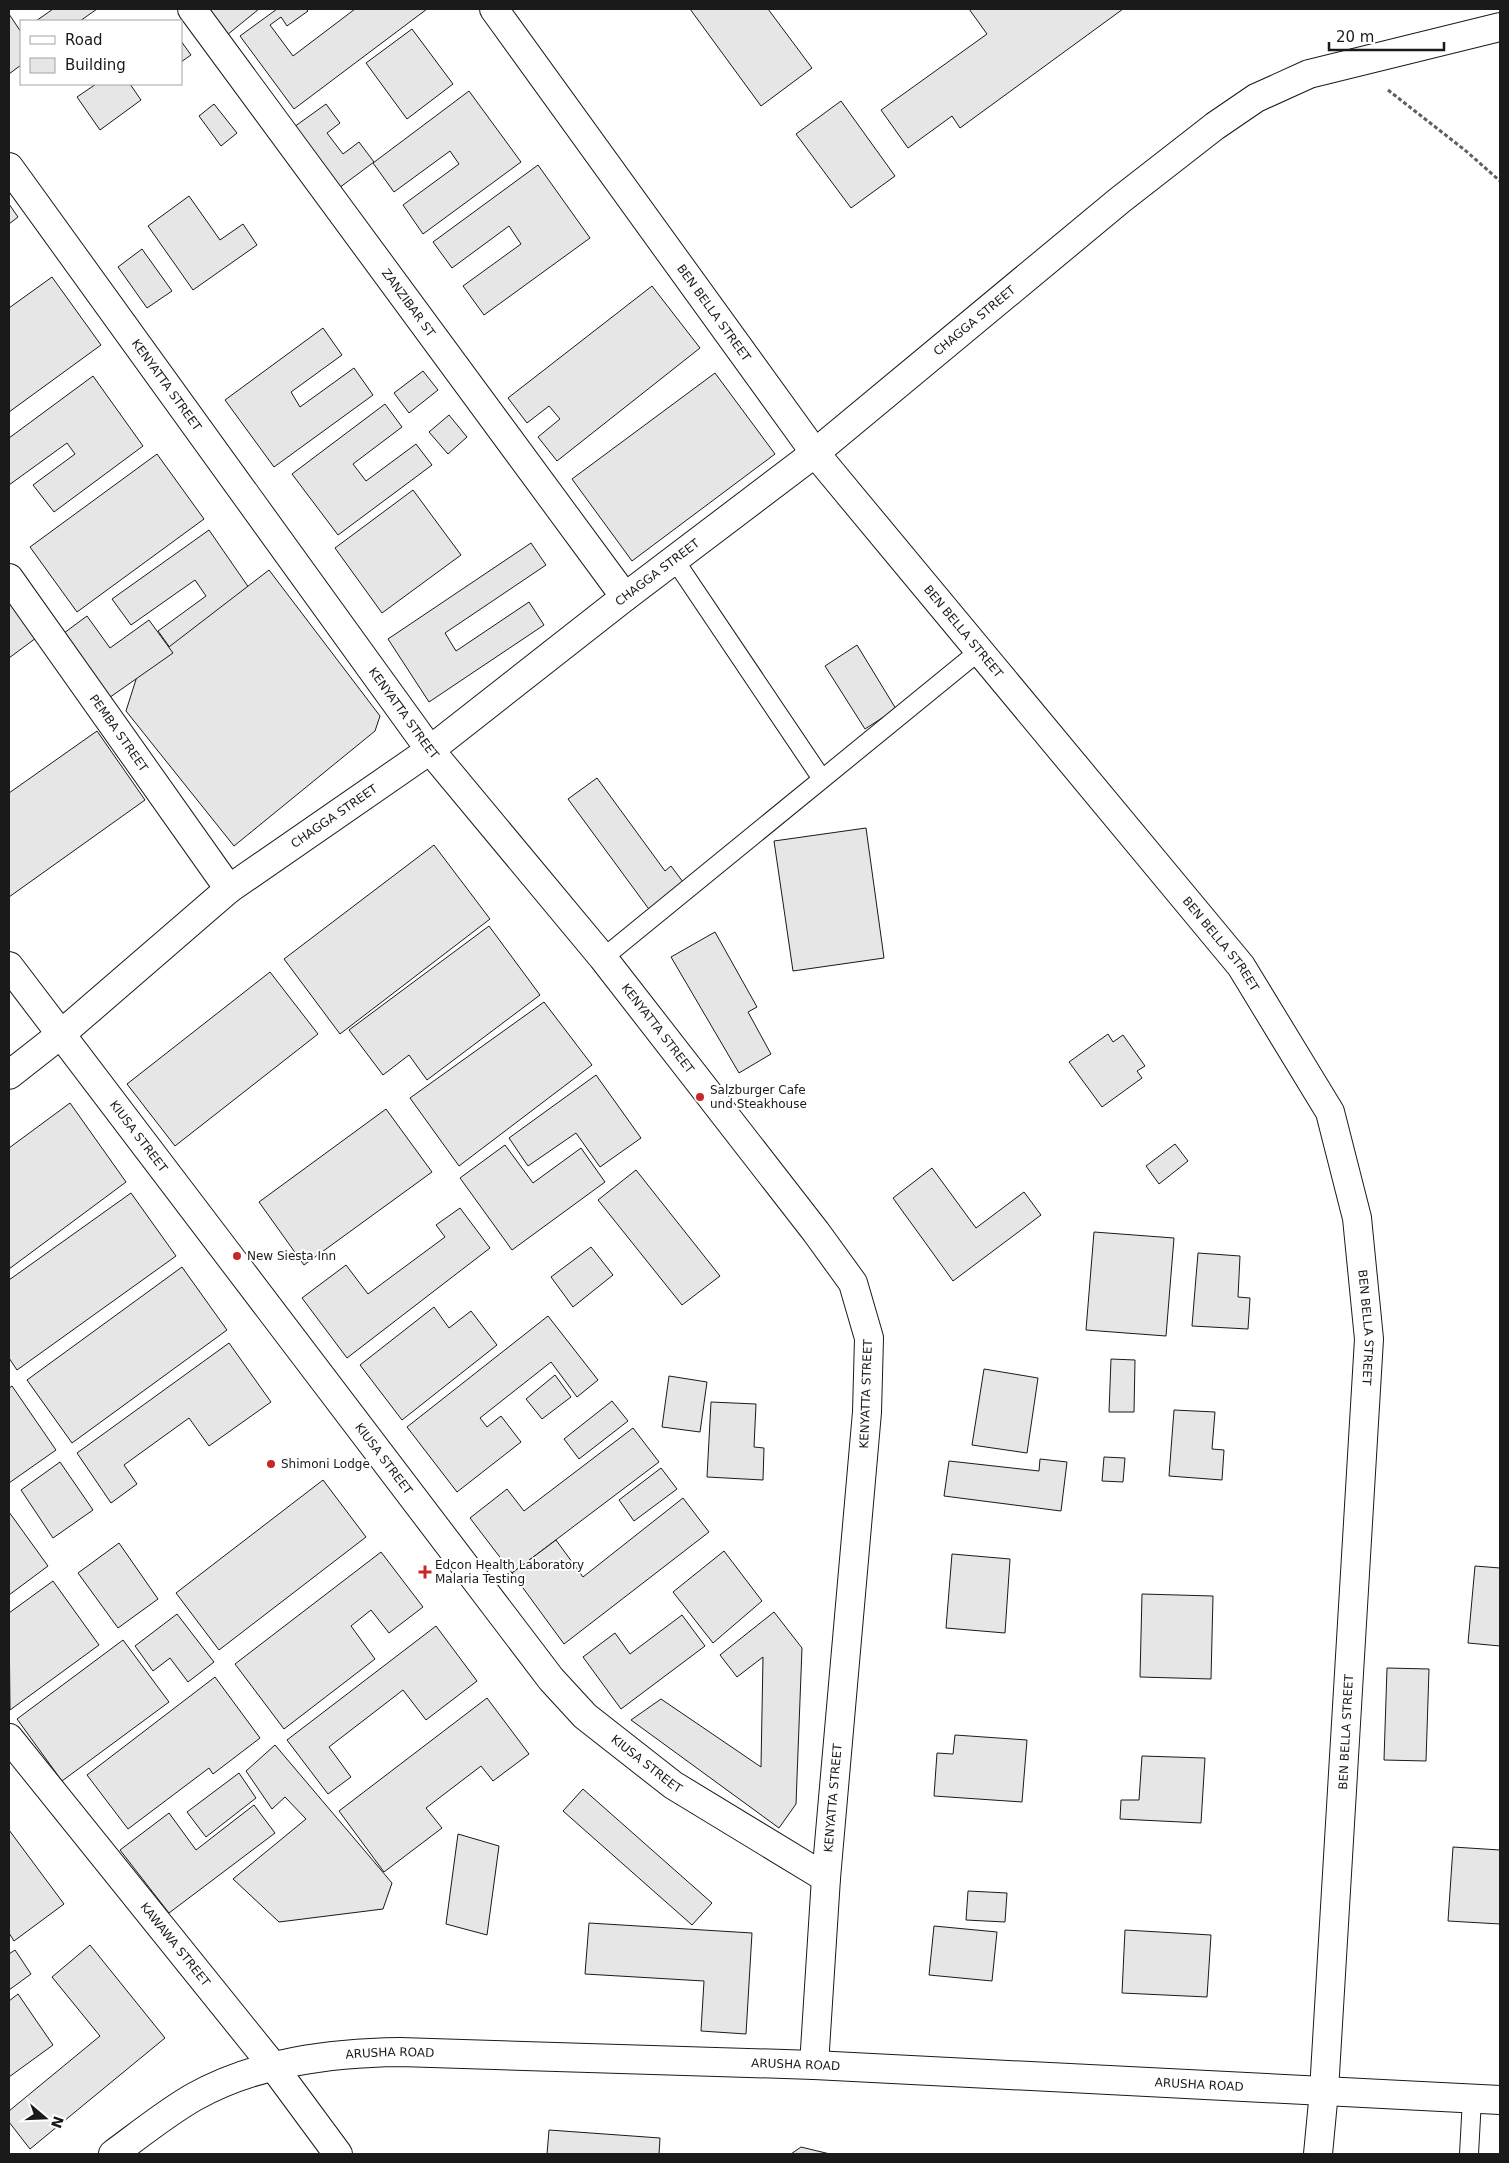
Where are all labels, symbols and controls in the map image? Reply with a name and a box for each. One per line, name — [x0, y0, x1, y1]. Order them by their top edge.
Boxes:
legend — [20, 20, 182, 85]
scale bar — [1329, 20, 1444, 52]
text: 20 m — [1336, 28, 1374, 46]
text: Road — [65, 31, 103, 49]
text: Building — [65, 56, 126, 74]
street label: BEN BELLA STREET — [674, 262, 754, 365]
street label: ZANZIBAR ST — [379, 266, 438, 340]
street label: CHAGGA STREET — [931, 282, 1019, 359]
street label: KENYATTA STREET — [129, 337, 205, 434]
street label: CHAGGA STREET — [613, 536, 703, 609]
street label: BEN BELLA STREET — [921, 582, 1006, 681]
street label: KENYATTA STREET — [366, 665, 442, 762]
street label: PEMBA STREET — [87, 692, 151, 775]
street label: CHAGGA STREET — [288, 781, 381, 851]
street label: BEN BELLA STREET — [1180, 894, 1262, 994]
street label: KENYATTA STREET — [619, 981, 697, 1077]
place label: Salzburger Cafe und Steakhouse — [710, 1083, 807, 1111]
marker: Salzburger Cafe und Steakhouse — [694, 1091, 706, 1103]
street label: KIUSA STREET — [107, 1098, 170, 1175]
place label: New Siesta Inn — [247, 1249, 336, 1263]
marker: New Siesta Inn — [231, 1250, 243, 1262]
street label: BEN BELLA STREET — [1355, 1269, 1376, 1386]
street label: KENYATTA STREET — [857, 1338, 875, 1449]
street label: KIUSA STREET — [352, 1420, 416, 1498]
place label: Shimoni Lodge — [281, 1457, 370, 1471]
marker: Shimoni Lodge — [265, 1458, 277, 1470]
place label: Edcon Health Laboratory Malaria Testing — [435, 1558, 584, 1586]
marker: Edcon Health Laboratory Malaria Testing — [419, 1566, 431, 1578]
street label: BEN BELLA STREET — [1336, 1673, 1356, 1790]
street label: KIUSA STREET — [608, 1732, 685, 1796]
street label: KENYATTA STREET — [821, 1742, 845, 1853]
street label: KAWAWA STREET — [137, 1900, 213, 1990]
street label: ARUSHA ROAD — [345, 2045, 435, 2062]
street label: ARUSHA ROAD — [751, 2056, 841, 2073]
street label: ARUSHA ROAD — [1154, 2075, 1244, 2094]
north arrow — [20, 2093, 70, 2143]
text: N — [48, 2114, 67, 2130]

